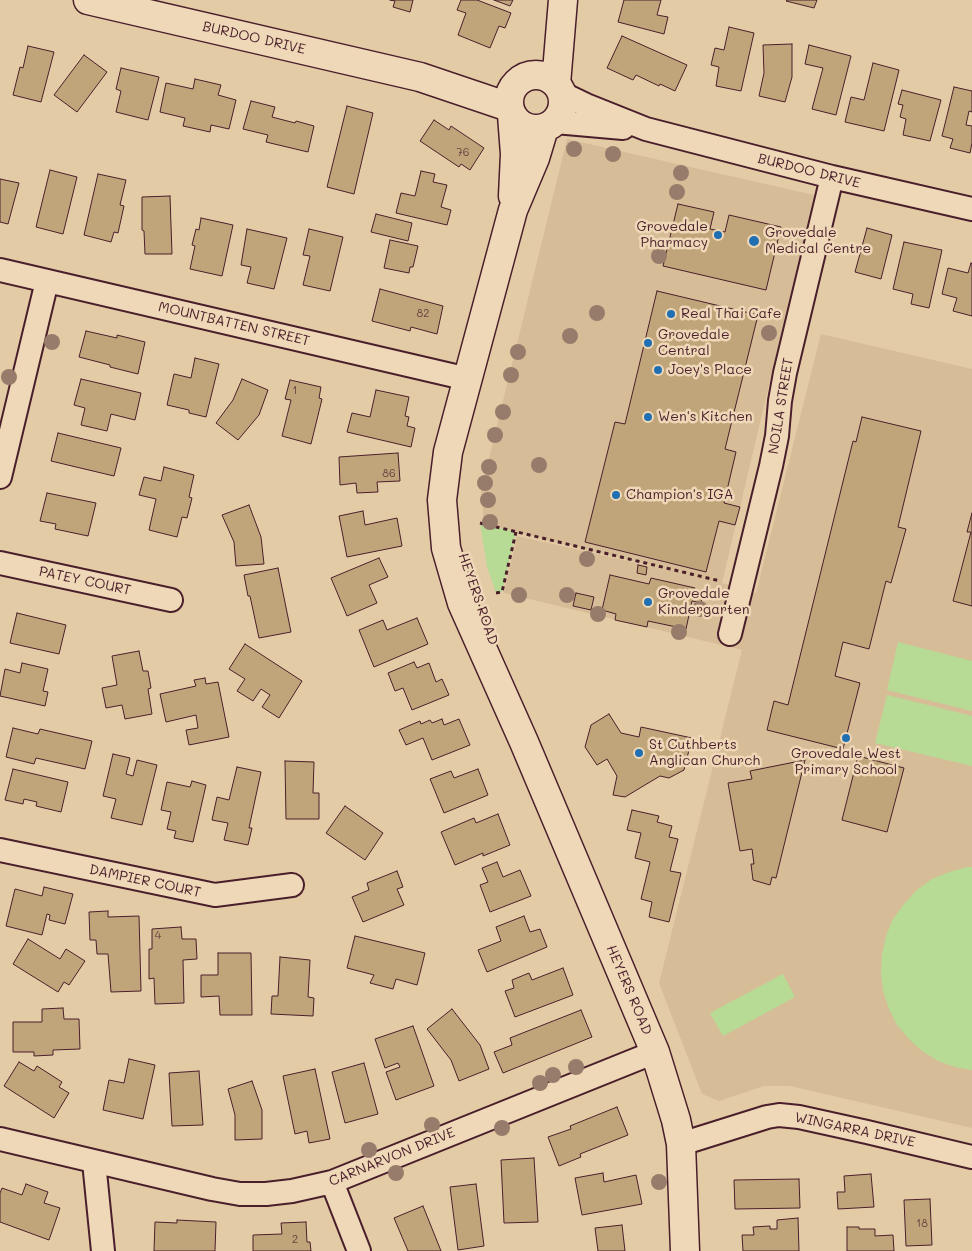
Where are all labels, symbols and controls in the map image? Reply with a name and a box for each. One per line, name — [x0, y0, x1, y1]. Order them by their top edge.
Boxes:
street label: BURDOO DRIVE — [201, 18, 307, 58]
house number: 76 — [457, 146, 469, 160]
street label: BURDOO DRIVE — [756, 150, 862, 192]
place label: Grovedale Pharmacy — [636, 219, 708, 252]
place label: Grovedale Medical Centre — [765, 225, 871, 258]
marker: Grovedale Pharmacy — [712, 229, 724, 241]
marker: Grovedale Medical Centre — [747, 234, 761, 248]
street label: MOUNTBATTEN STREET — [157, 298, 311, 350]
place label: Real Thai Cafe — [681, 306, 781, 322]
house number: 82 — [417, 307, 429, 321]
marker: Real Thai Cafe — [665, 308, 677, 320]
place label: Grovedale Central — [658, 327, 730, 360]
marker: Grovedale Central — [642, 337, 654, 349]
street label: NOILA STREET — [765, 356, 797, 456]
place label: Joey's Place — [668, 362, 752, 378]
marker: Joey's Place — [652, 364, 664, 376]
house number: 1 — [293, 384, 297, 398]
place label: Wen's Kitchen — [658, 409, 753, 425]
marker: Wen's Kitchen — [642, 411, 654, 423]
house number: 86 — [382, 467, 396, 481]
place label: Champion's IGA — [626, 487, 733, 503]
marker: Champion's IGA — [610, 489, 622, 501]
street label: HEYERS ROAD — [454, 551, 502, 647]
street label: PATEY COURT — [37, 563, 133, 599]
place label: Grovedale Kindergarten — [658, 586, 750, 618]
marker: Grovedale Kindergarten — [642, 596, 654, 608]
marker: Grovedale West Primary School — [840, 732, 852, 744]
place label: St Cuthberts Anglican Church — [649, 737, 760, 770]
place label: Grovedale West Primary School — [791, 746, 901, 779]
marker: St Cuthberts Anglican Church — [633, 747, 645, 759]
street label: DAMPIER COURT — [88, 861, 202, 901]
house number: 4 — [155, 929, 161, 943]
street label: HEYERS ROAD — [603, 943, 655, 1037]
street label: WINGARRA DRIVE — [793, 1109, 917, 1151]
street label: CARNARVON DRIVE — [327, 1124, 457, 1190]
house number: 18 — [916, 1217, 928, 1231]
house number: 2 — [292, 1233, 298, 1247]

